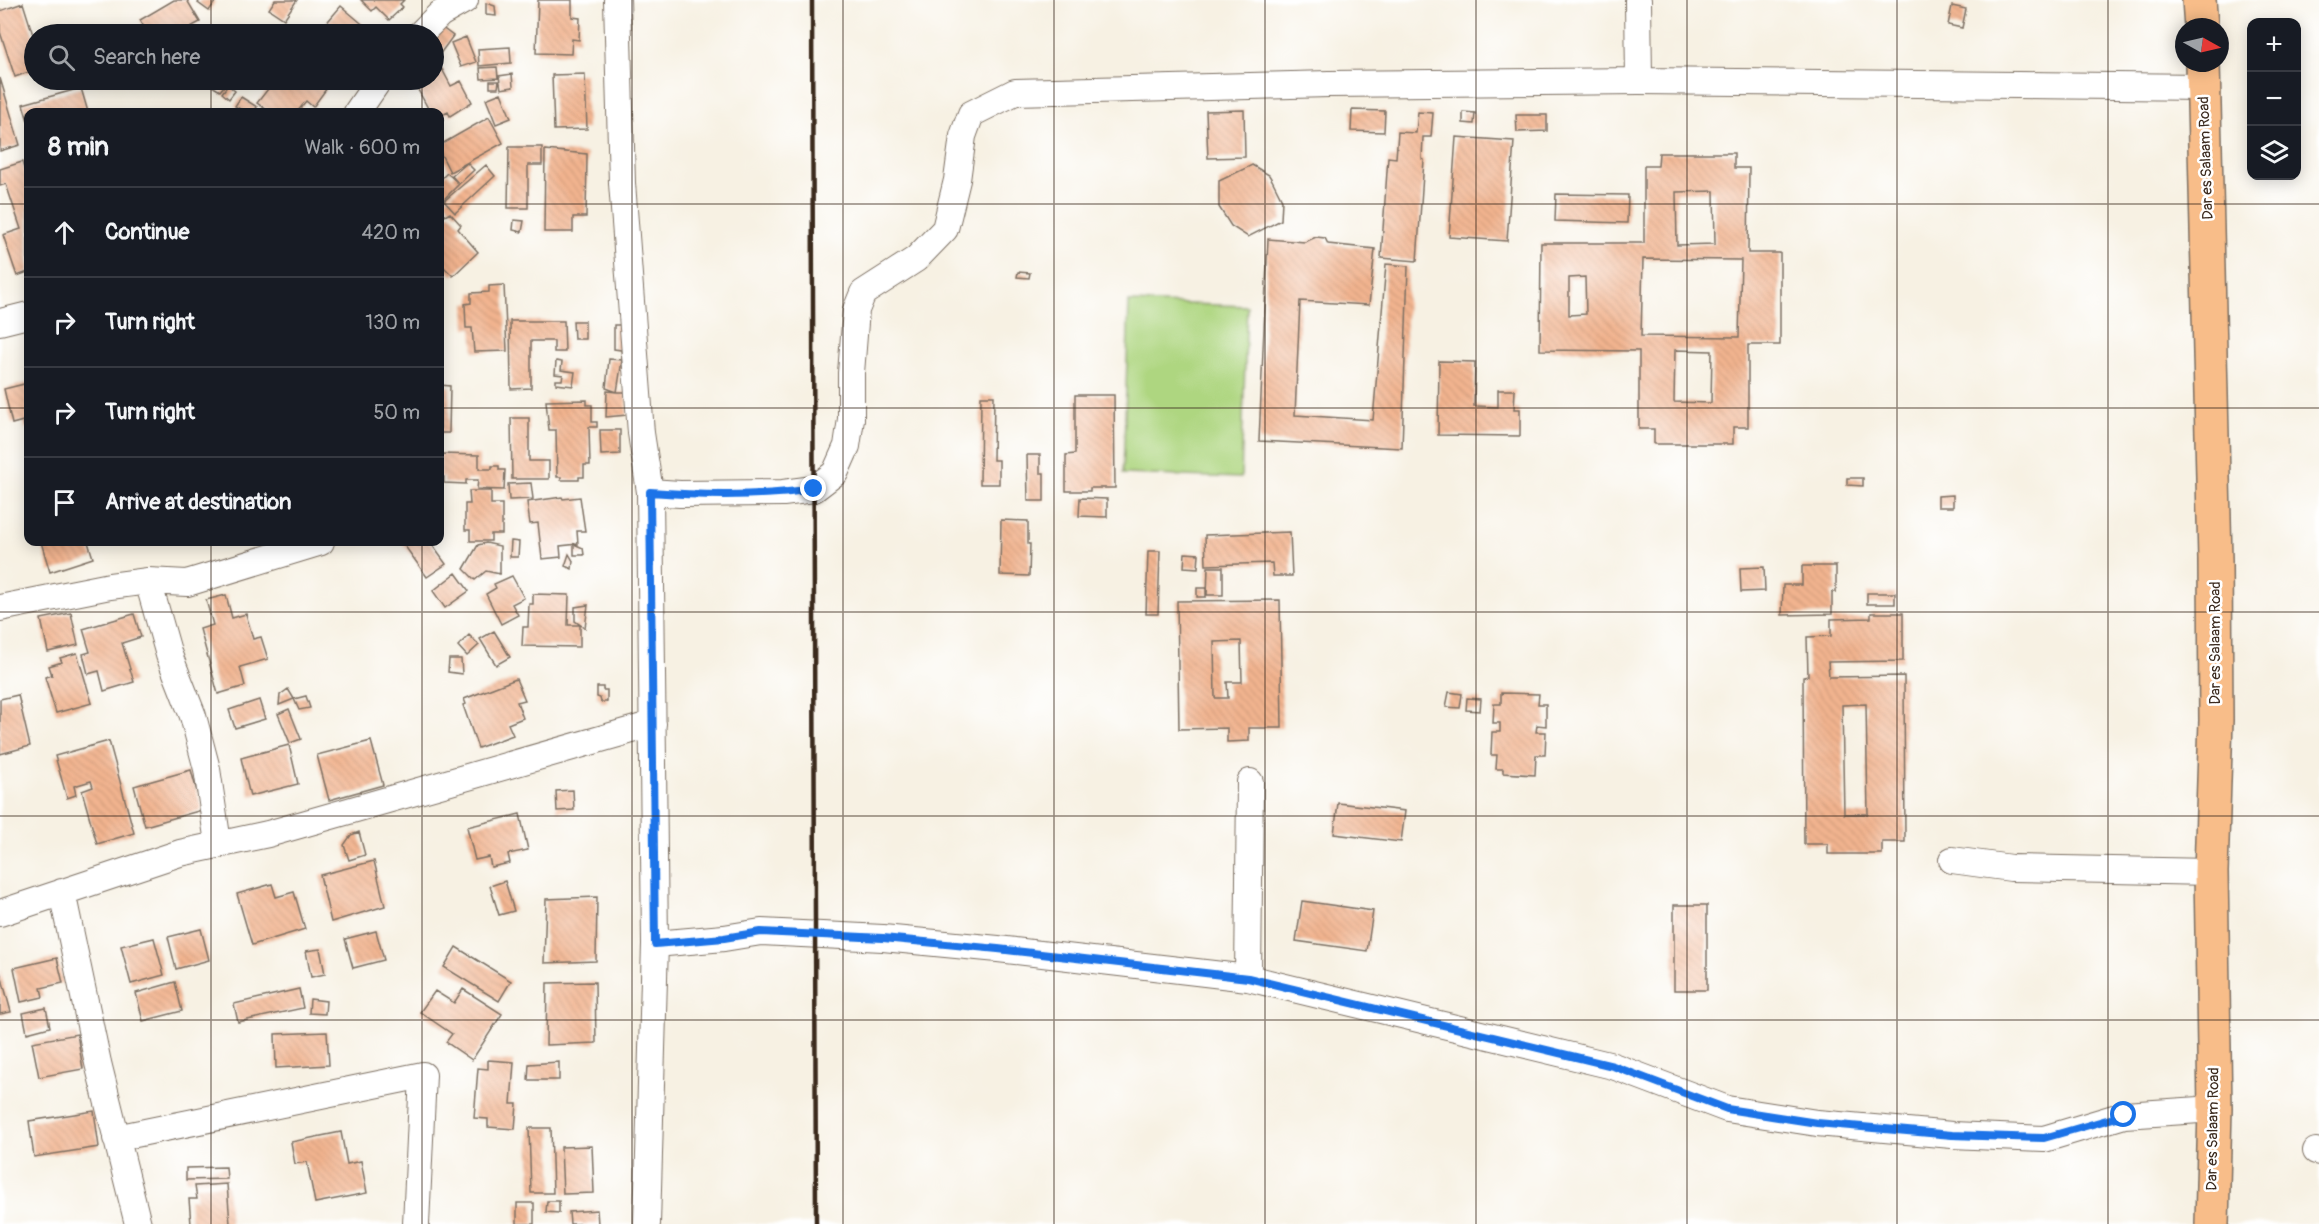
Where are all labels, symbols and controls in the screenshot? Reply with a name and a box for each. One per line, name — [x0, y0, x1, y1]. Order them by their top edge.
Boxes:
north arrow — [2175, 18, 2229, 72]
map controls — [2247, 18, 2301, 180]
button: + — [2247, 18, 2301, 72]
search box — [24, 24, 444, 90]
icon: search — [45, 41, 78, 74]
text: Search here — [93, 43, 200, 71]
button: − — [2247, 72, 2301, 126]
street label: Dar es Salaam Road — [2194, 96, 2218, 220]
button: layers — [2247, 126, 2301, 180]
text: 8 min — [48, 131, 109, 163]
text: Walk · 600 m — [304, 135, 420, 160]
icon: ahead — [48, 216, 81, 249]
text: Continue — [105, 218, 189, 246]
text: 420 m — [361, 220, 420, 245]
icon: right — [48, 306, 81, 339]
text: Turn right — [105, 308, 195, 336]
text: 130 m — [365, 310, 420, 335]
icon: right — [48, 396, 81, 429]
text: Turn right — [105, 398, 195, 426]
text: 50 m — [373, 400, 420, 425]
route end — [800, 475, 826, 501]
icon: arrive — [48, 486, 81, 519]
text: Arrive at destination — [105, 488, 291, 516]
street label: Dar es Salaam Road — [2206, 581, 2225, 705]
street label: Dar es Salaam Road — [2202, 1067, 2224, 1191]
route start — [2110, 1101, 2136, 1127]

